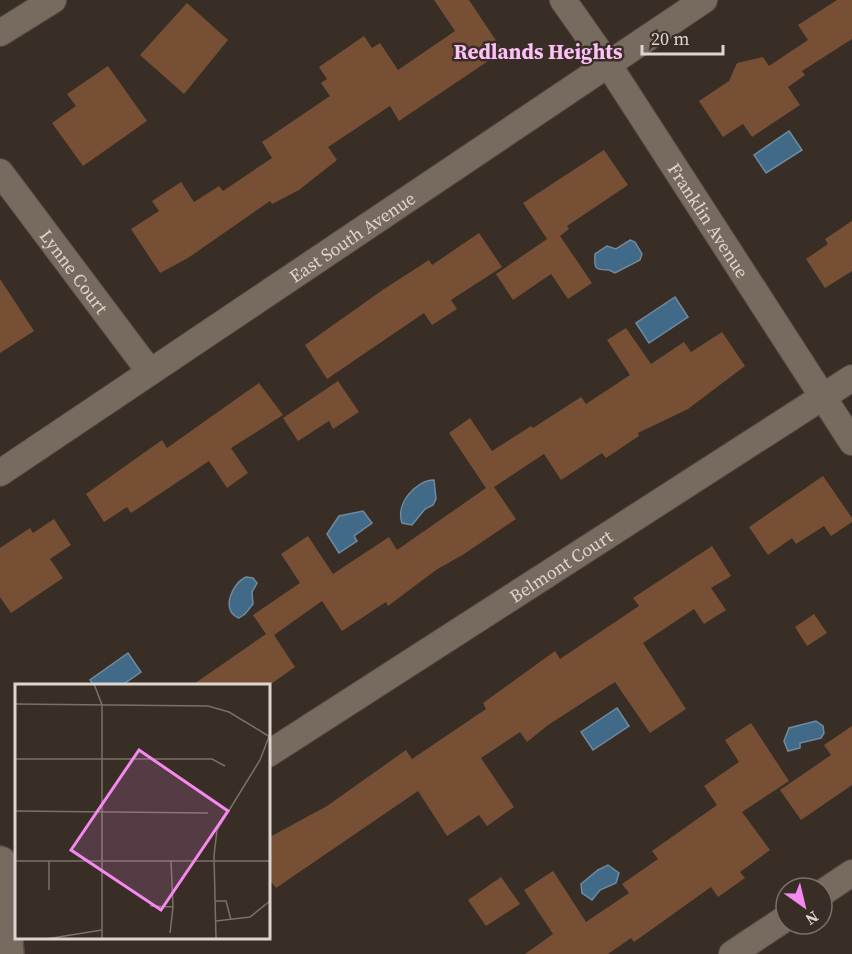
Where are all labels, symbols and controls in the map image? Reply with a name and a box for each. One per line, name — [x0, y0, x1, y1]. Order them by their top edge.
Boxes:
scale bar — [642, 18, 723, 56]
text: 20 m — [651, 26, 689, 51]
district label: Redlands Heights — [453, 37, 623, 66]
street label: Franklin Avenue — [662, 158, 755, 282]
street label: East South Avenue — [284, 185, 420, 288]
street label: Lynne Court — [34, 224, 114, 319]
street label: Belmont Court — [504, 523, 617, 608]
inset map — [15, 684, 270, 939]
north arrow — [774, 876, 834, 936]
text: N — [801, 906, 823, 931]

